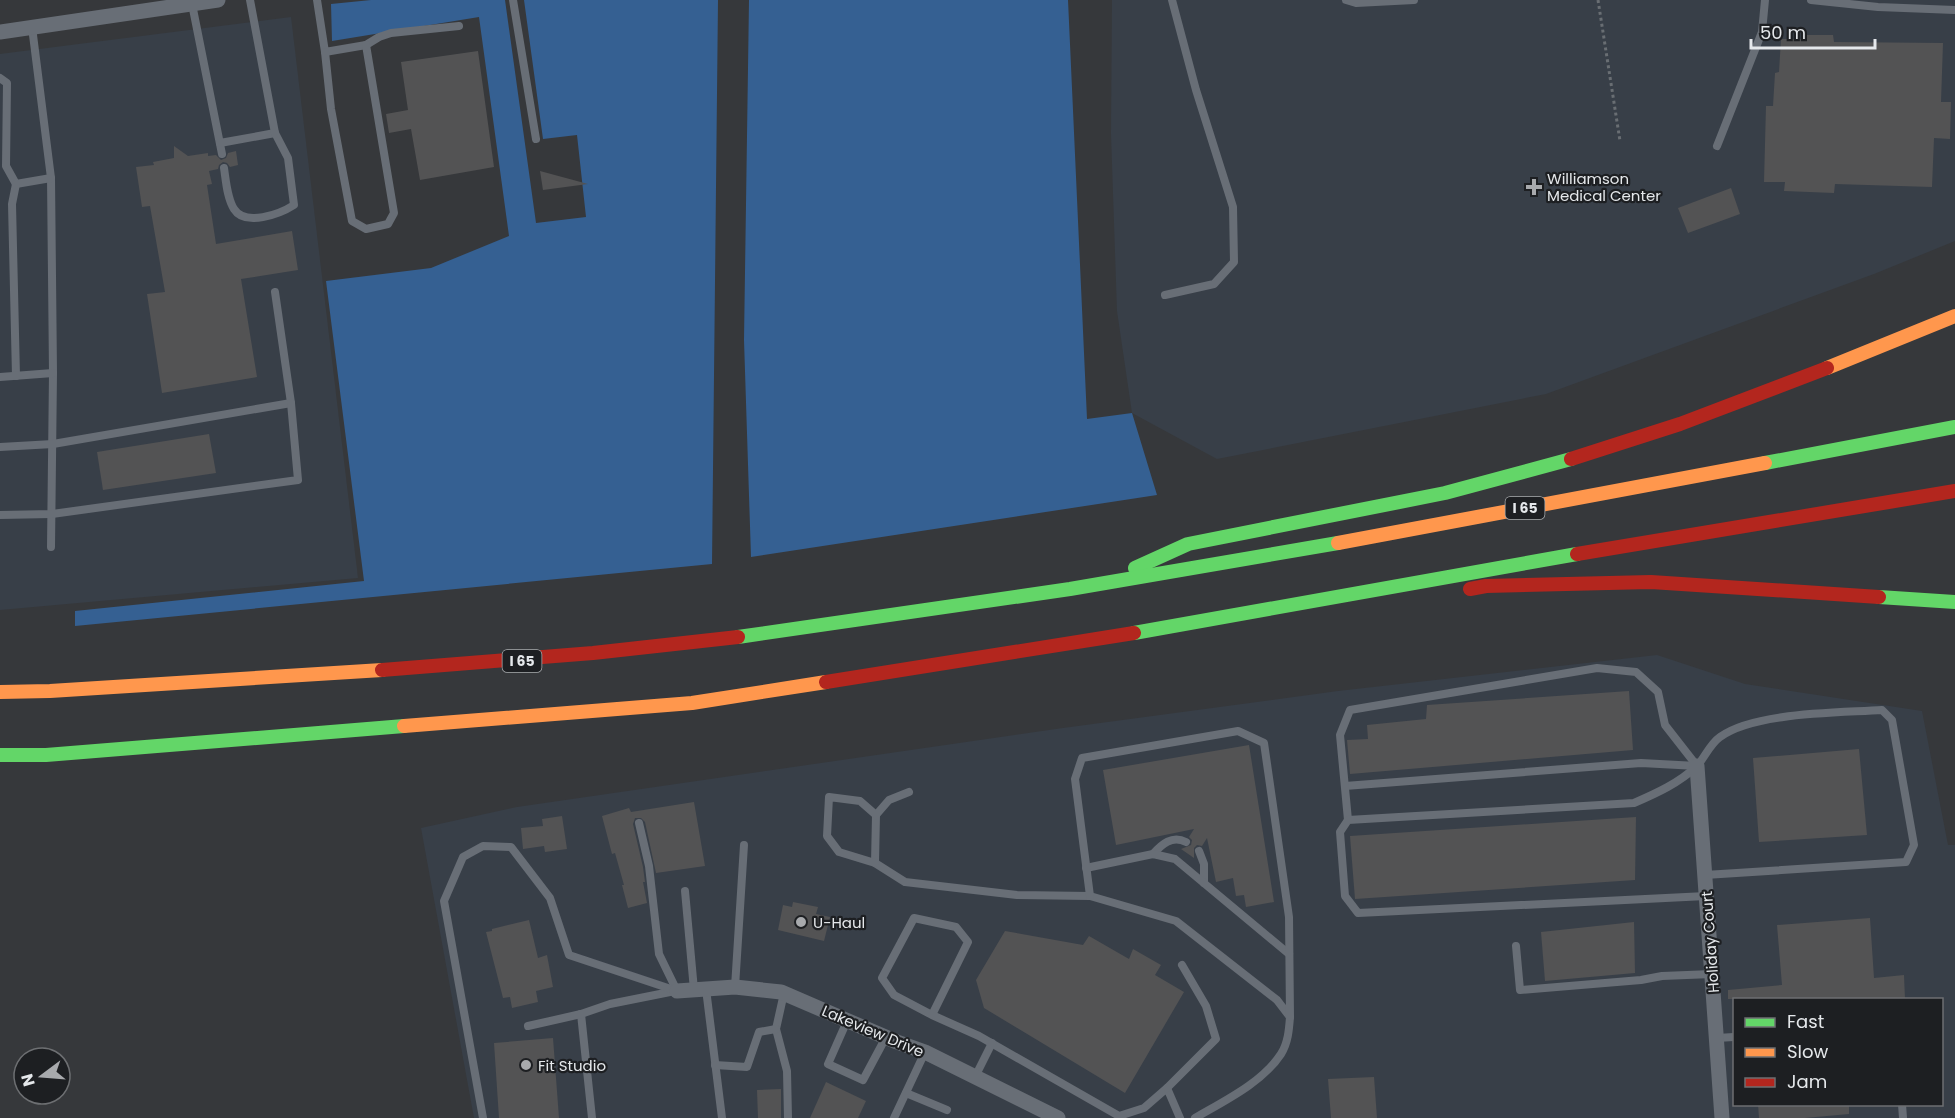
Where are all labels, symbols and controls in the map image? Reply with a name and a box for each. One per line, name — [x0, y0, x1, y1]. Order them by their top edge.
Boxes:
scale bar — [1751, 12, 1876, 50]
text: 50 m — [1760, 20, 1806, 45]
place label: Williamson Medical Center — [1547, 168, 1661, 206]
marker: Williamson Medical Center — [1525, 178, 1543, 196]
road number: I 65 — [1506, 497, 1544, 519]
road number: I 65 — [502, 650, 542, 672]
street label: Holiday Court — [1696, 890, 1724, 994]
place label: U-Haul — [813, 912, 865, 933]
marker: U-Haul — [794, 915, 808, 929]
legend — [1733, 998, 1943, 1106]
street label: Lakeview Drive — [819, 1000, 927, 1062]
text: Fast — [1787, 1009, 1824, 1034]
text: Slow — [1787, 1039, 1829, 1064]
north arrow — [12, 1046, 72, 1106]
place label: Fit Studio — [538, 1055, 606, 1076]
marker: Fit Studio — [519, 1058, 533, 1072]
text: Jam — [1787, 1069, 1827, 1094]
text: N — [15, 1071, 41, 1089]

